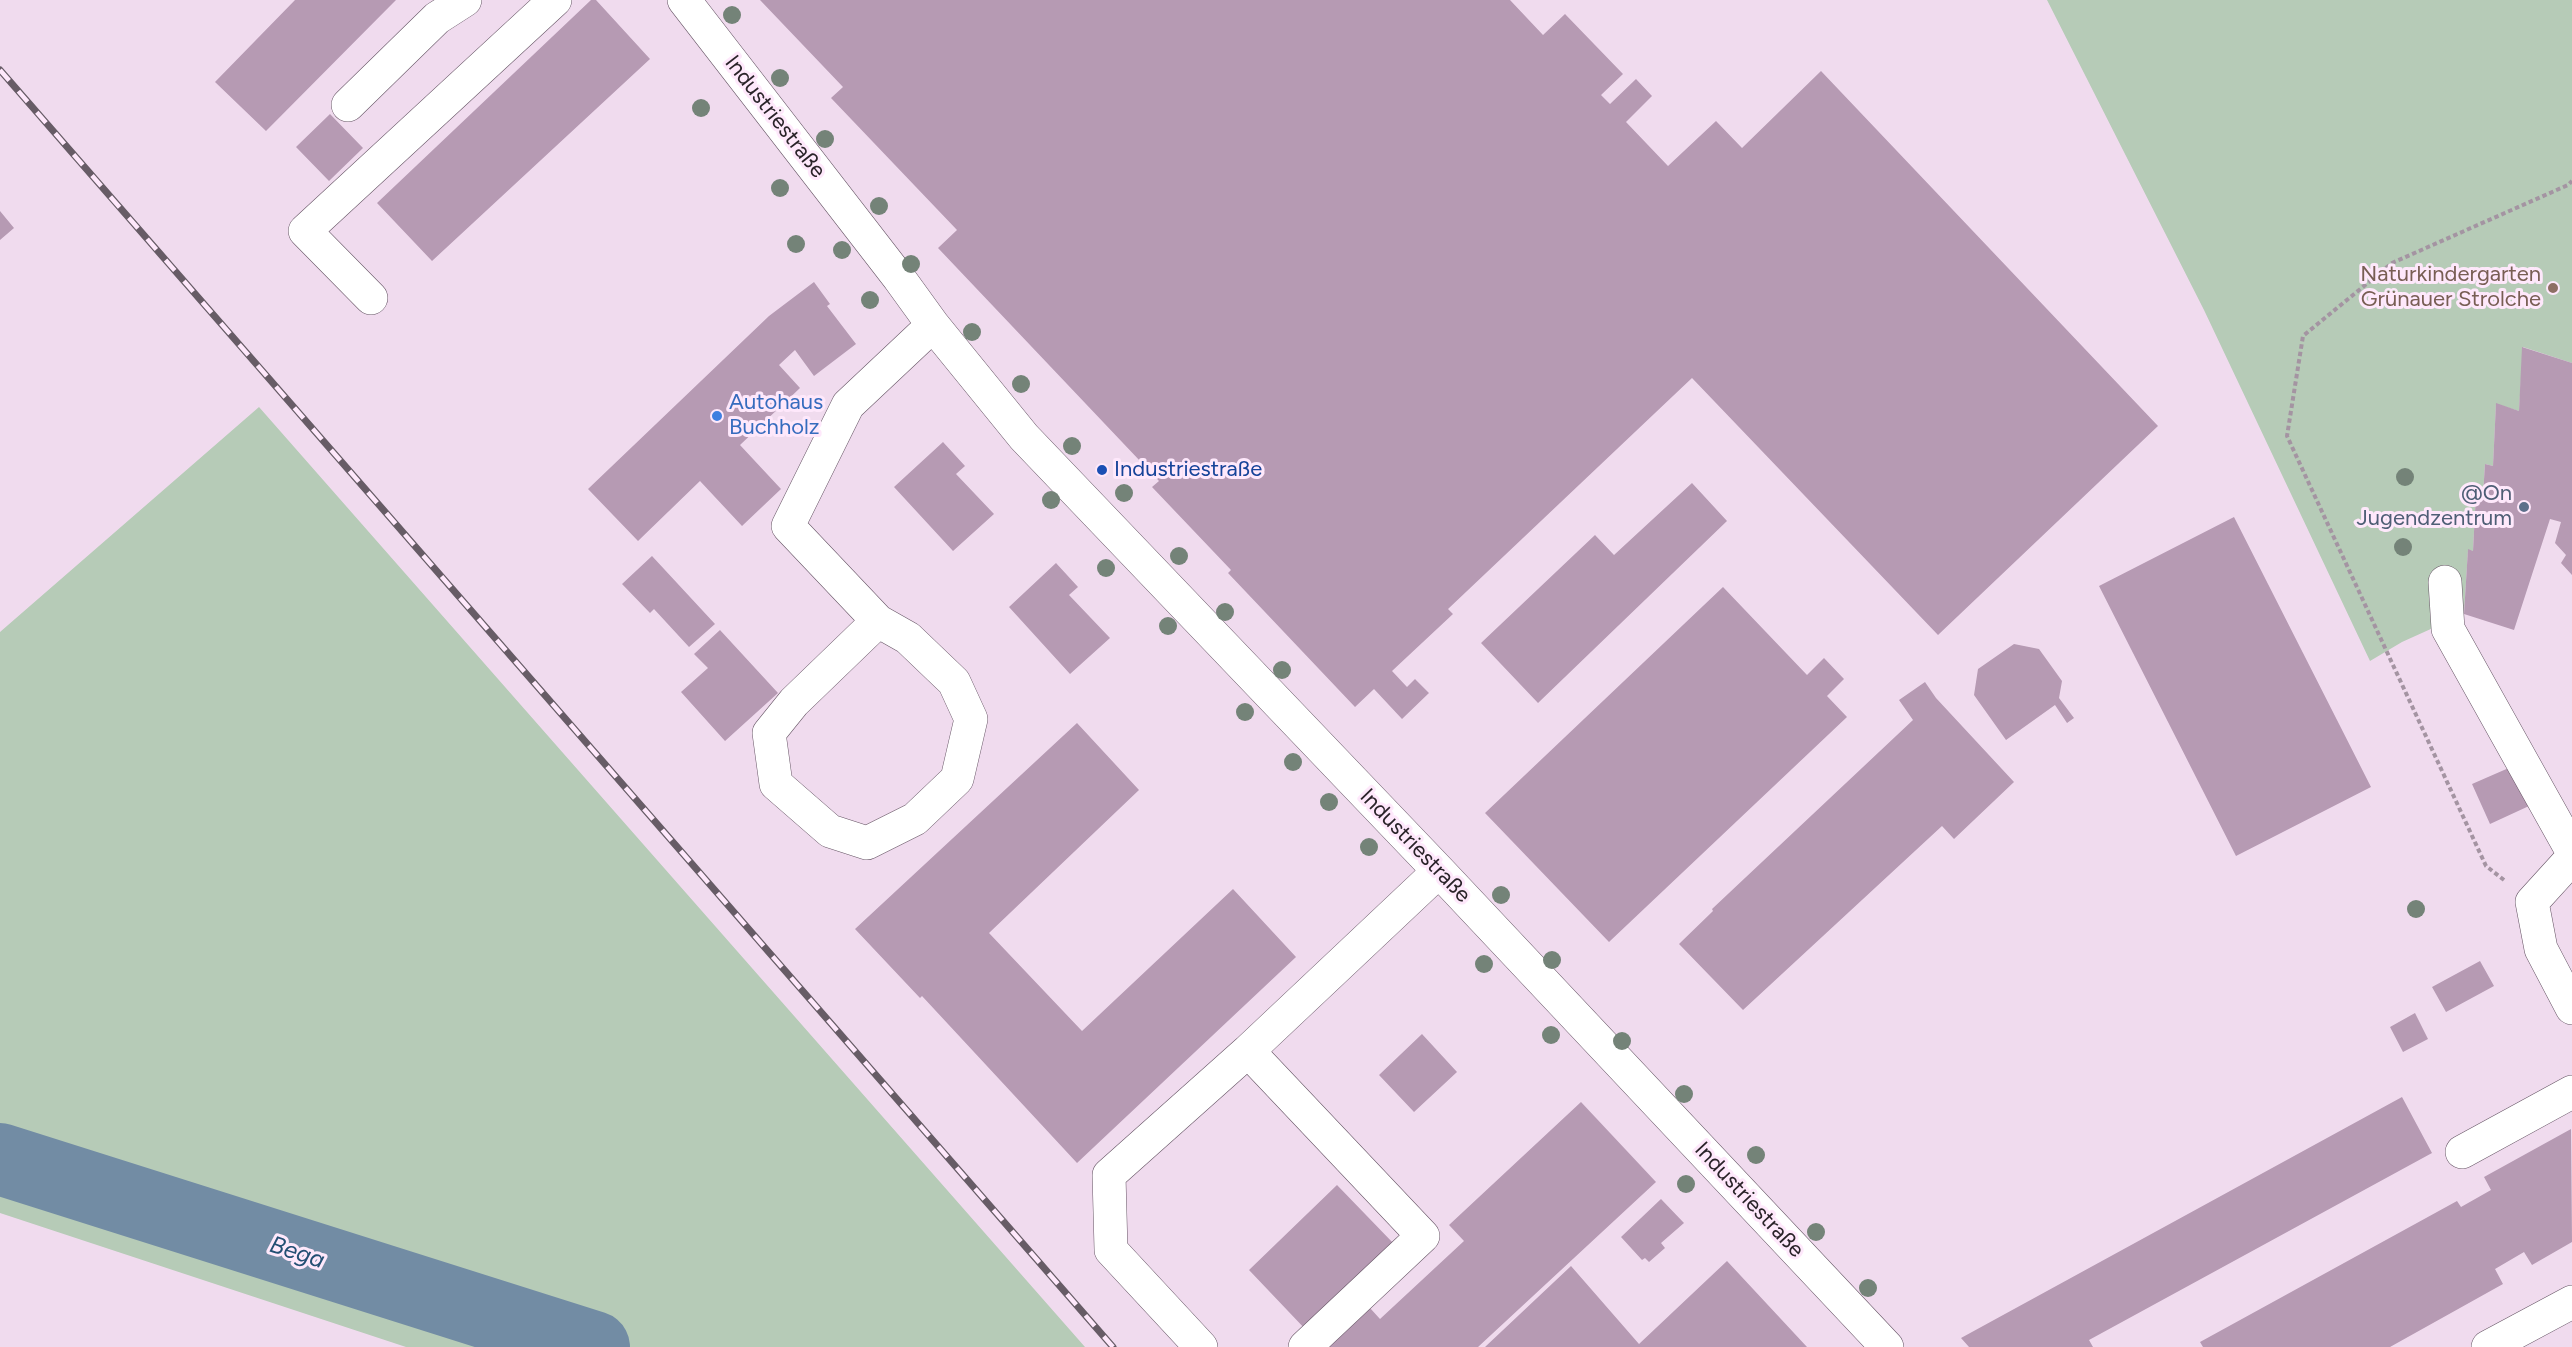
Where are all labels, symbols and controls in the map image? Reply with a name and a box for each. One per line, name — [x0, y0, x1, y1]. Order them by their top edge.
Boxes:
street label: Industriestraße — [719, 50, 831, 184]
place label: Naturkindergarten Grünauer Strolche — [2360, 262, 2541, 314]
marker: Naturkindergarten Grünauer Strolche — [2546, 281, 2560, 295]
place label: Autohaus Buchholz — [729, 390, 823, 442]
marker: Autohaus Buchholz — [710, 409, 724, 423]
place label: Industriestraße — [1114, 457, 1262, 483]
marker: Industriestraße — [1095, 463, 1109, 477]
place label: @On Jugendzentrum — [2356, 481, 2512, 532]
marker: @On Jugendzentrum — [2517, 500, 2531, 514]
street label: Industriestraße — [1354, 784, 1476, 908]
street label: Industriestraße — [1689, 1137, 1809, 1263]
water label: Bega — [266, 1231, 328, 1275]

